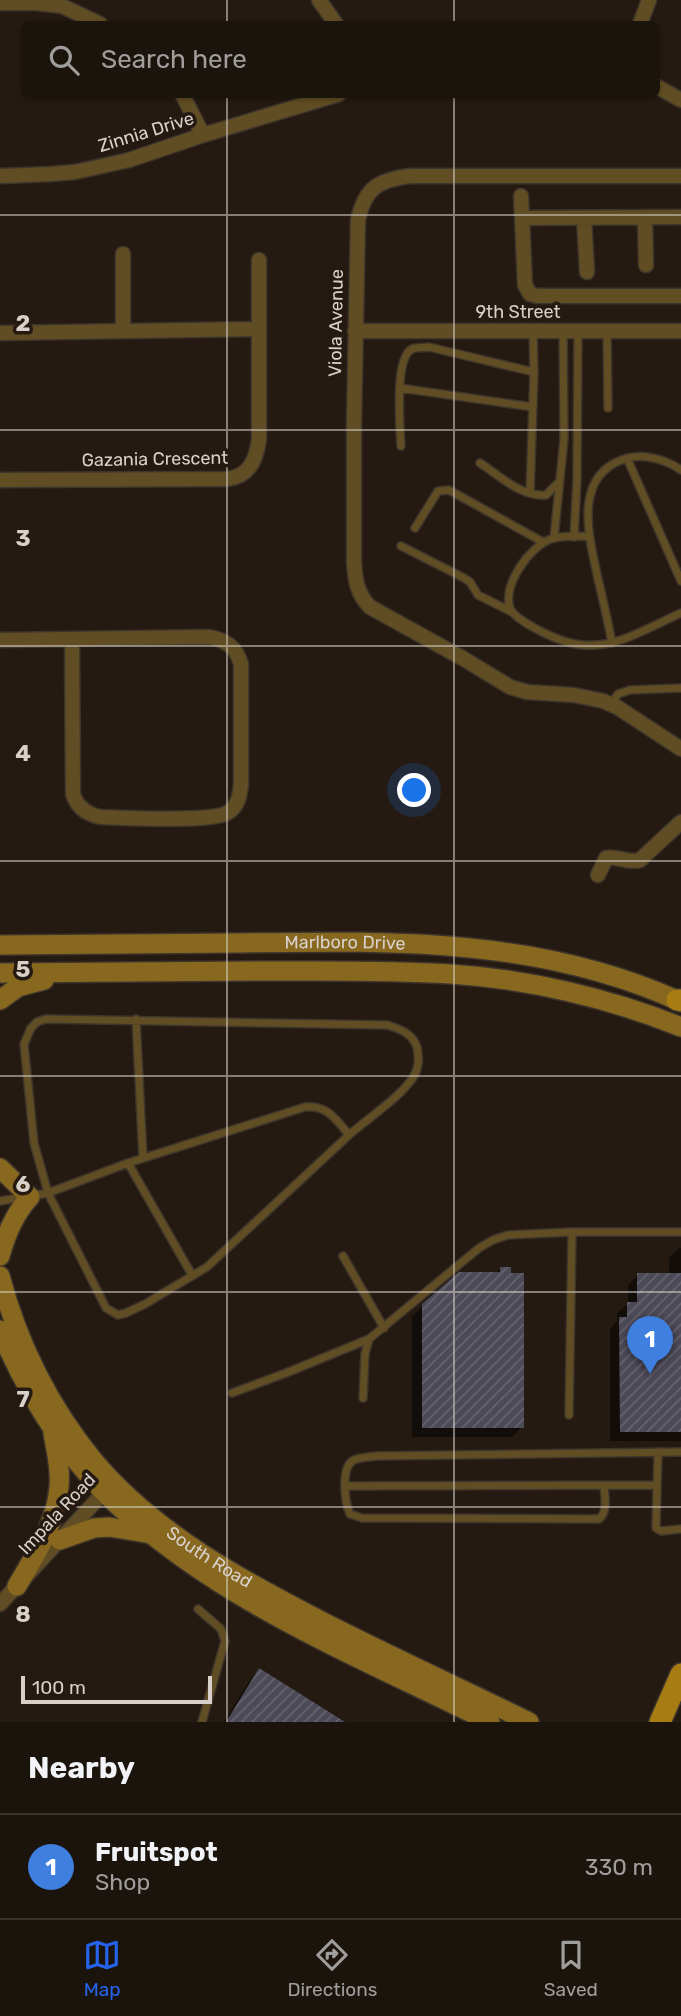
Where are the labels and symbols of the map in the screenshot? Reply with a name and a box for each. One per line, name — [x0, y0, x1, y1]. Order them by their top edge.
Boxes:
street label: Zinnia Drive — [95, 107, 197, 157]
street label: Viola Avenue — [324, 269, 348, 377]
street label: 9th Street — [475, 301, 561, 323]
text: 2 — [16, 309, 30, 337]
street label: Gazania Crescent — [81, 447, 229, 471]
text: 3 — [15, 524, 31, 552]
text: 4 — [15, 739, 31, 767]
your location — [397, 773, 431, 807]
street label: Marlboro Drive — [284, 931, 406, 955]
text: 5 — [16, 955, 31, 983]
text: 6 — [16, 1170, 31, 1198]
pin: 1 — [627, 1316, 673, 1374]
text: 7 — [16, 1385, 30, 1413]
street label: Impala Road — [14, 1469, 100, 1559]
street label: South Road — [162, 1522, 256, 1593]
text: 8 — [15, 1600, 31, 1628]
scale bar — [21, 1673, 212, 1705]

